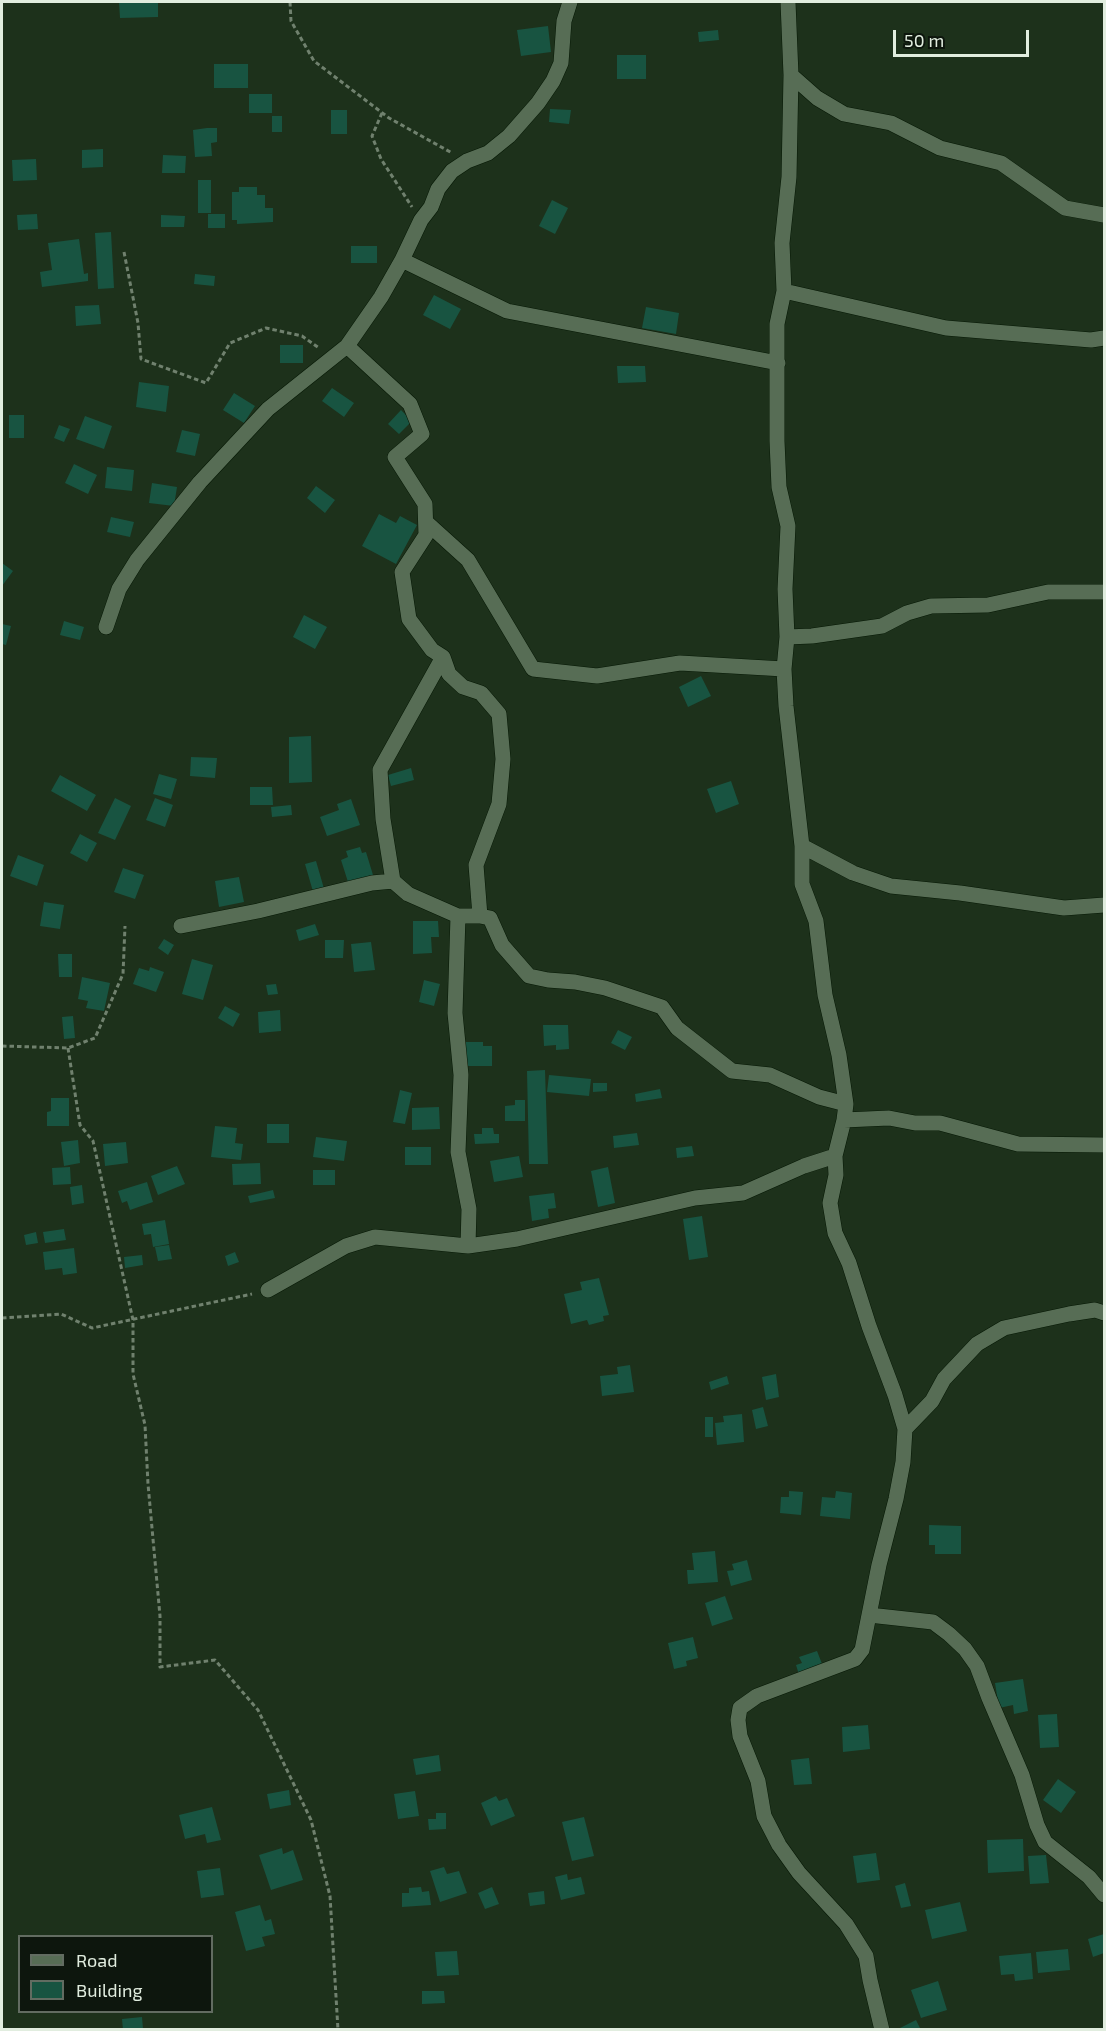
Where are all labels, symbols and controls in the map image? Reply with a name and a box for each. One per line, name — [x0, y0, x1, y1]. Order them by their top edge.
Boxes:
scale bar — [896, 18, 1032, 56]
text: 50 m — [904, 29, 944, 51]
legend — [18, 1935, 213, 2013]
text: Road — [76, 1949, 117, 1971]
text: Building — [76, 1979, 143, 2001]

